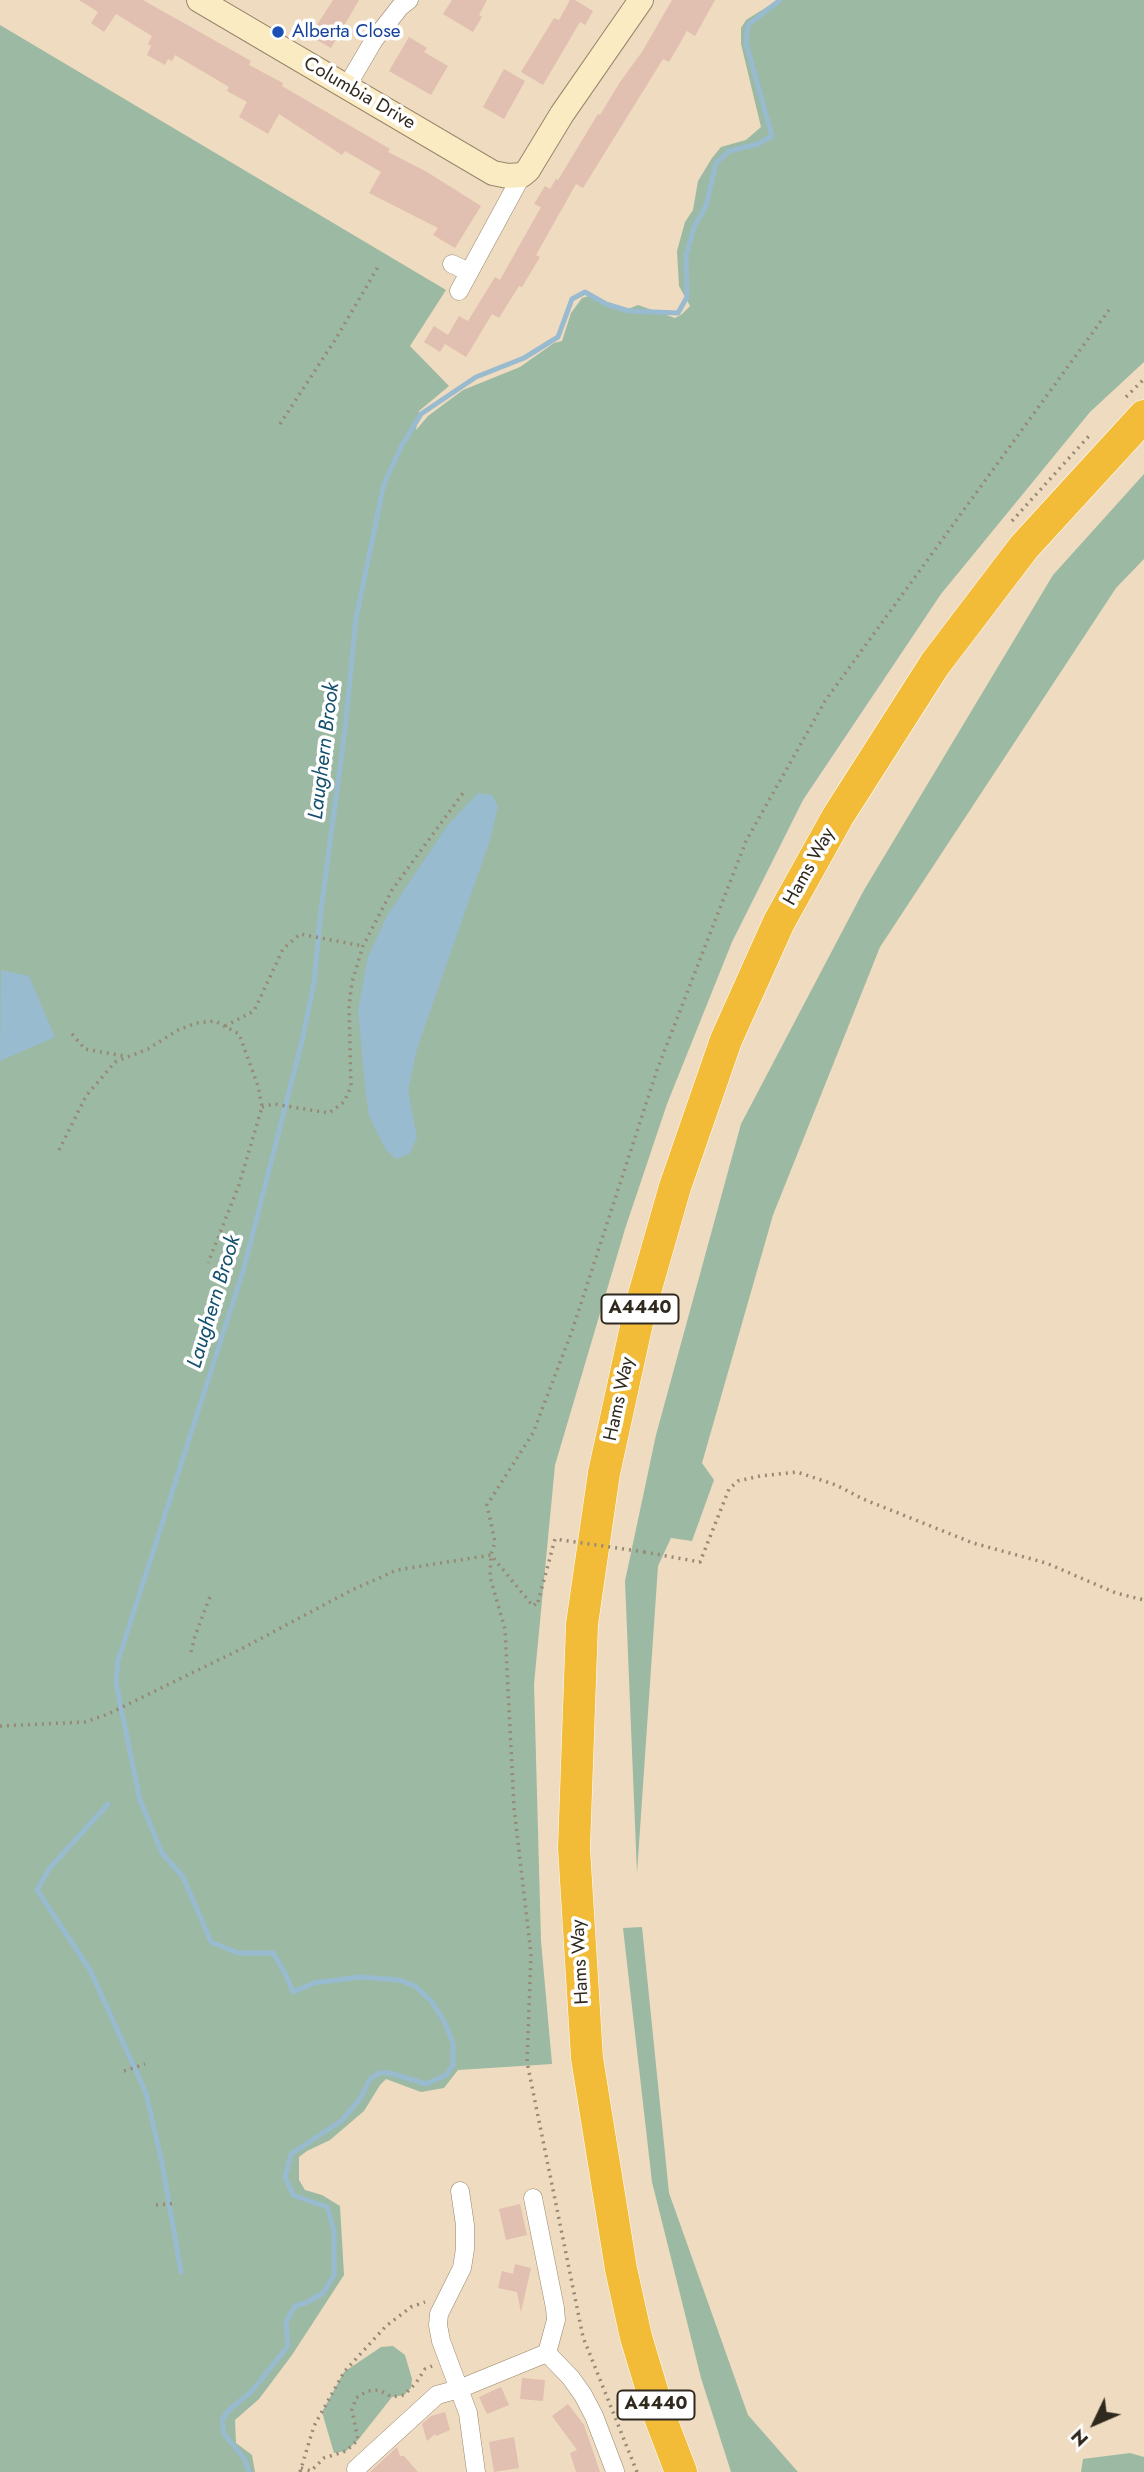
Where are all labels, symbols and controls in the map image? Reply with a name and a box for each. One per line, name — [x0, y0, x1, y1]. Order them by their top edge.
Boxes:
place label: Alberta Close — [292, 21, 401, 43]
marker: Alberta Close — [270, 24, 286, 40]
street label: Columbia Drive — [299, 53, 419, 135]
water label: Laughern Brook — [304, 681, 346, 821]
street label: Hams Way — [779, 824, 841, 910]
water label: Laughern Brook — [183, 1233, 247, 1371]
road number: A4440 — [602, 1294, 678, 1324]
street label: Hams Way — [600, 1355, 640, 1443]
street label: Hams Way — [567, 1919, 595, 2005]
north arrow — [1060, 2388, 1130, 2458]
road number: A4440 — [618, 2390, 694, 2420]
text: N — [1065, 2423, 1094, 2453]

